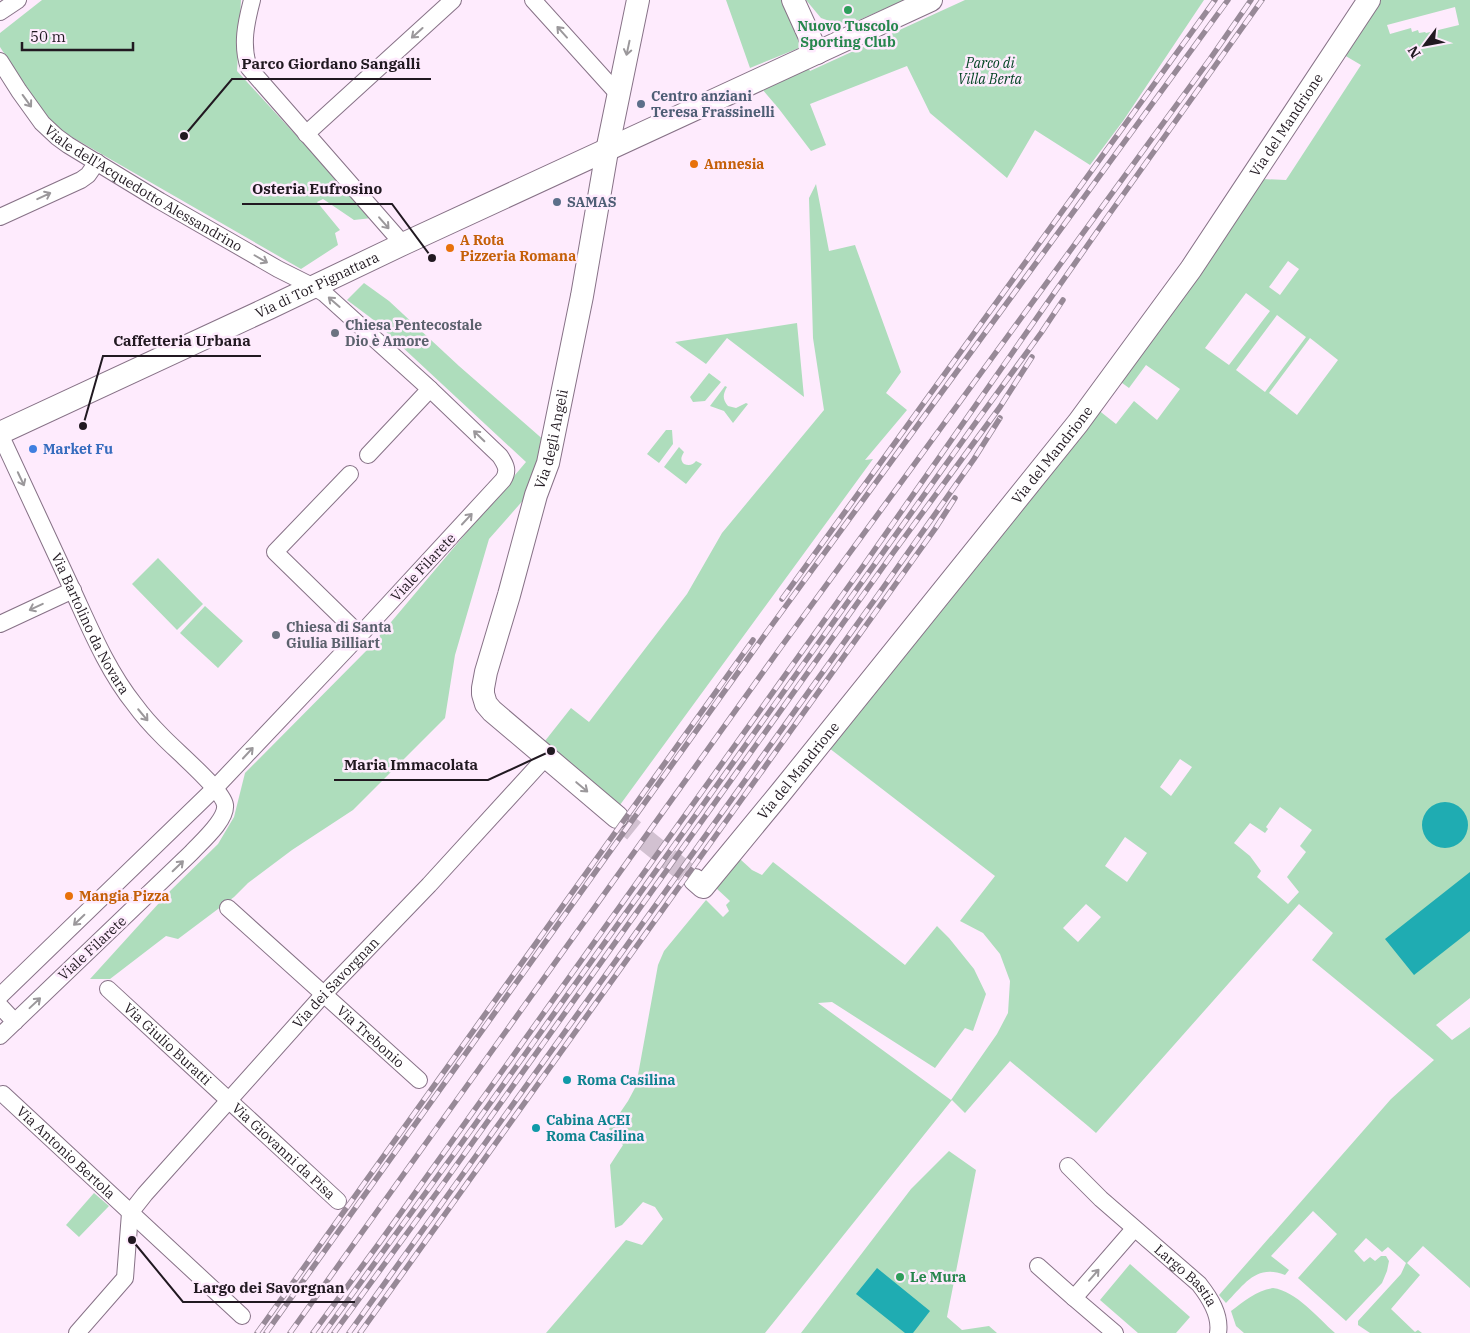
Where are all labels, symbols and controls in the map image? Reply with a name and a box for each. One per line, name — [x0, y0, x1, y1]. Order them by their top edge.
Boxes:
marker: Nuovo Tuscolo Sporting Club — [842, 4, 854, 16]
place label: Nuovo Tuscolo Sporting Club — [797, 17, 899, 51]
scale bar — [22, 20, 134, 52]
north arrow — [1400, 20, 1450, 70]
one-way arrow — [556, 25, 568, 38]
text: 50 m — [30, 27, 66, 46]
one-way arrow — [410, 27, 423, 39]
one-way arrow — [623, 39, 632, 55]
text: N — [1403, 42, 1425, 61]
callout: Parco Giordano Sangalli — [232, 49, 431, 79]
text: Parco Giordano Sangalli — [242, 54, 420, 73]
park label: Parco di Villa Berta — [958, 54, 1023, 88]
street label: Via del Mandrione — [1246, 70, 1327, 180]
place label: Centro anziani Teresa Frassinelli — [651, 87, 775, 121]
one-way arrow — [21, 94, 32, 108]
marker: Centro anziani Teresa Frassinelli — [635, 98, 647, 110]
street label: Viale dell'Acquedotto Alessandrino — [41, 121, 246, 256]
place label: Amnesia — [704, 155, 764, 173]
marker: Amnesia — [688, 158, 700, 170]
callout: Osteria Eufrosino — [242, 174, 392, 204]
text: Osteria Eufrosino — [252, 179, 382, 198]
one-way arrow — [36, 191, 51, 201]
place label: SAMAS — [567, 193, 617, 211]
marker: SAMAS — [551, 196, 563, 208]
one-way arrow — [379, 216, 390, 229]
place label: A Rota Pizzeria Romana — [460, 231, 576, 265]
marker: A Rota Pizzeria Romana — [444, 242, 456, 254]
street label: Via di Tor Pignattara — [252, 248, 382, 322]
one-way arrow — [253, 255, 268, 265]
one-way arrow — [328, 296, 341, 308]
place label: Chiesa Pentecostale Dio è Amore — [345, 316, 482, 350]
callout: Caffetteria Urbana — [103, 326, 261, 356]
marker: Chiesa Pentecostale Dio è Amore — [329, 327, 341, 339]
text: Caffetteria Urbana — [113, 331, 251, 350]
street label: Via degli Angeli — [530, 388, 572, 491]
street label: Via del Mandrione — [1007, 402, 1096, 508]
one-way arrow — [473, 430, 486, 442]
place label: Market Fu — [43, 440, 113, 458]
marker: Market Fu — [27, 443, 39, 455]
one-way arrow — [16, 471, 26, 486]
one-way arrow — [461, 513, 473, 526]
street label: Viale Filarete — [387, 529, 459, 605]
street label: Via Bartolino da Novara — [47, 550, 133, 698]
one-way arrow — [29, 603, 44, 612]
place label: Chiesa di Santa Giulia Billiart — [286, 618, 391, 652]
marker: Chiesa di Santa Giulia Billiart — [270, 629, 282, 641]
one-way arrow — [138, 709, 149, 722]
street label: Via del Mandrione — [753, 718, 843, 823]
one-way arrow — [242, 747, 254, 759]
callout: Maria Immacolata — [334, 750, 488, 780]
text: Maria Immacolata — [344, 755, 479, 774]
one-way arrow — [575, 782, 588, 793]
one-way arrow — [171, 860, 184, 872]
place label: Mangia Pizza — [79, 887, 169, 905]
marker: Mangia Pizza — [63, 890, 75, 902]
street label: Viale Filarete — [54, 912, 130, 984]
one-way arrow — [73, 914, 85, 926]
street label: Via dei Savorgnan — [289, 933, 383, 1032]
one-way arrow — [29, 997, 42, 1009]
street label: Via Giulio Buratti — [120, 999, 215, 1089]
street label: Via Trebonio — [333, 1001, 408, 1072]
place label: Roma Casilina — [577, 1071, 675, 1089]
marker: Roma Casilina — [561, 1074, 573, 1086]
street label: Via Giovanni da Pisa — [228, 1099, 339, 1203]
street label: Via Antonio Bertola — [13, 1102, 119, 1203]
place label: Cabina ACEI Roma Casilina — [546, 1111, 644, 1145]
marker: Cabina ACEI Roma Casilina — [530, 1122, 542, 1134]
street label: Largo Bastia — [1151, 1240, 1221, 1310]
place label: Le Mura — [910, 1268, 966, 1286]
one-way arrow — [1088, 1269, 1100, 1282]
marker: Le Mura — [894, 1271, 906, 1283]
callout: Largo dei Savorgnan — [183, 1272, 355, 1302]
text: Largo dei Savorgnan — [193, 1278, 345, 1297]

